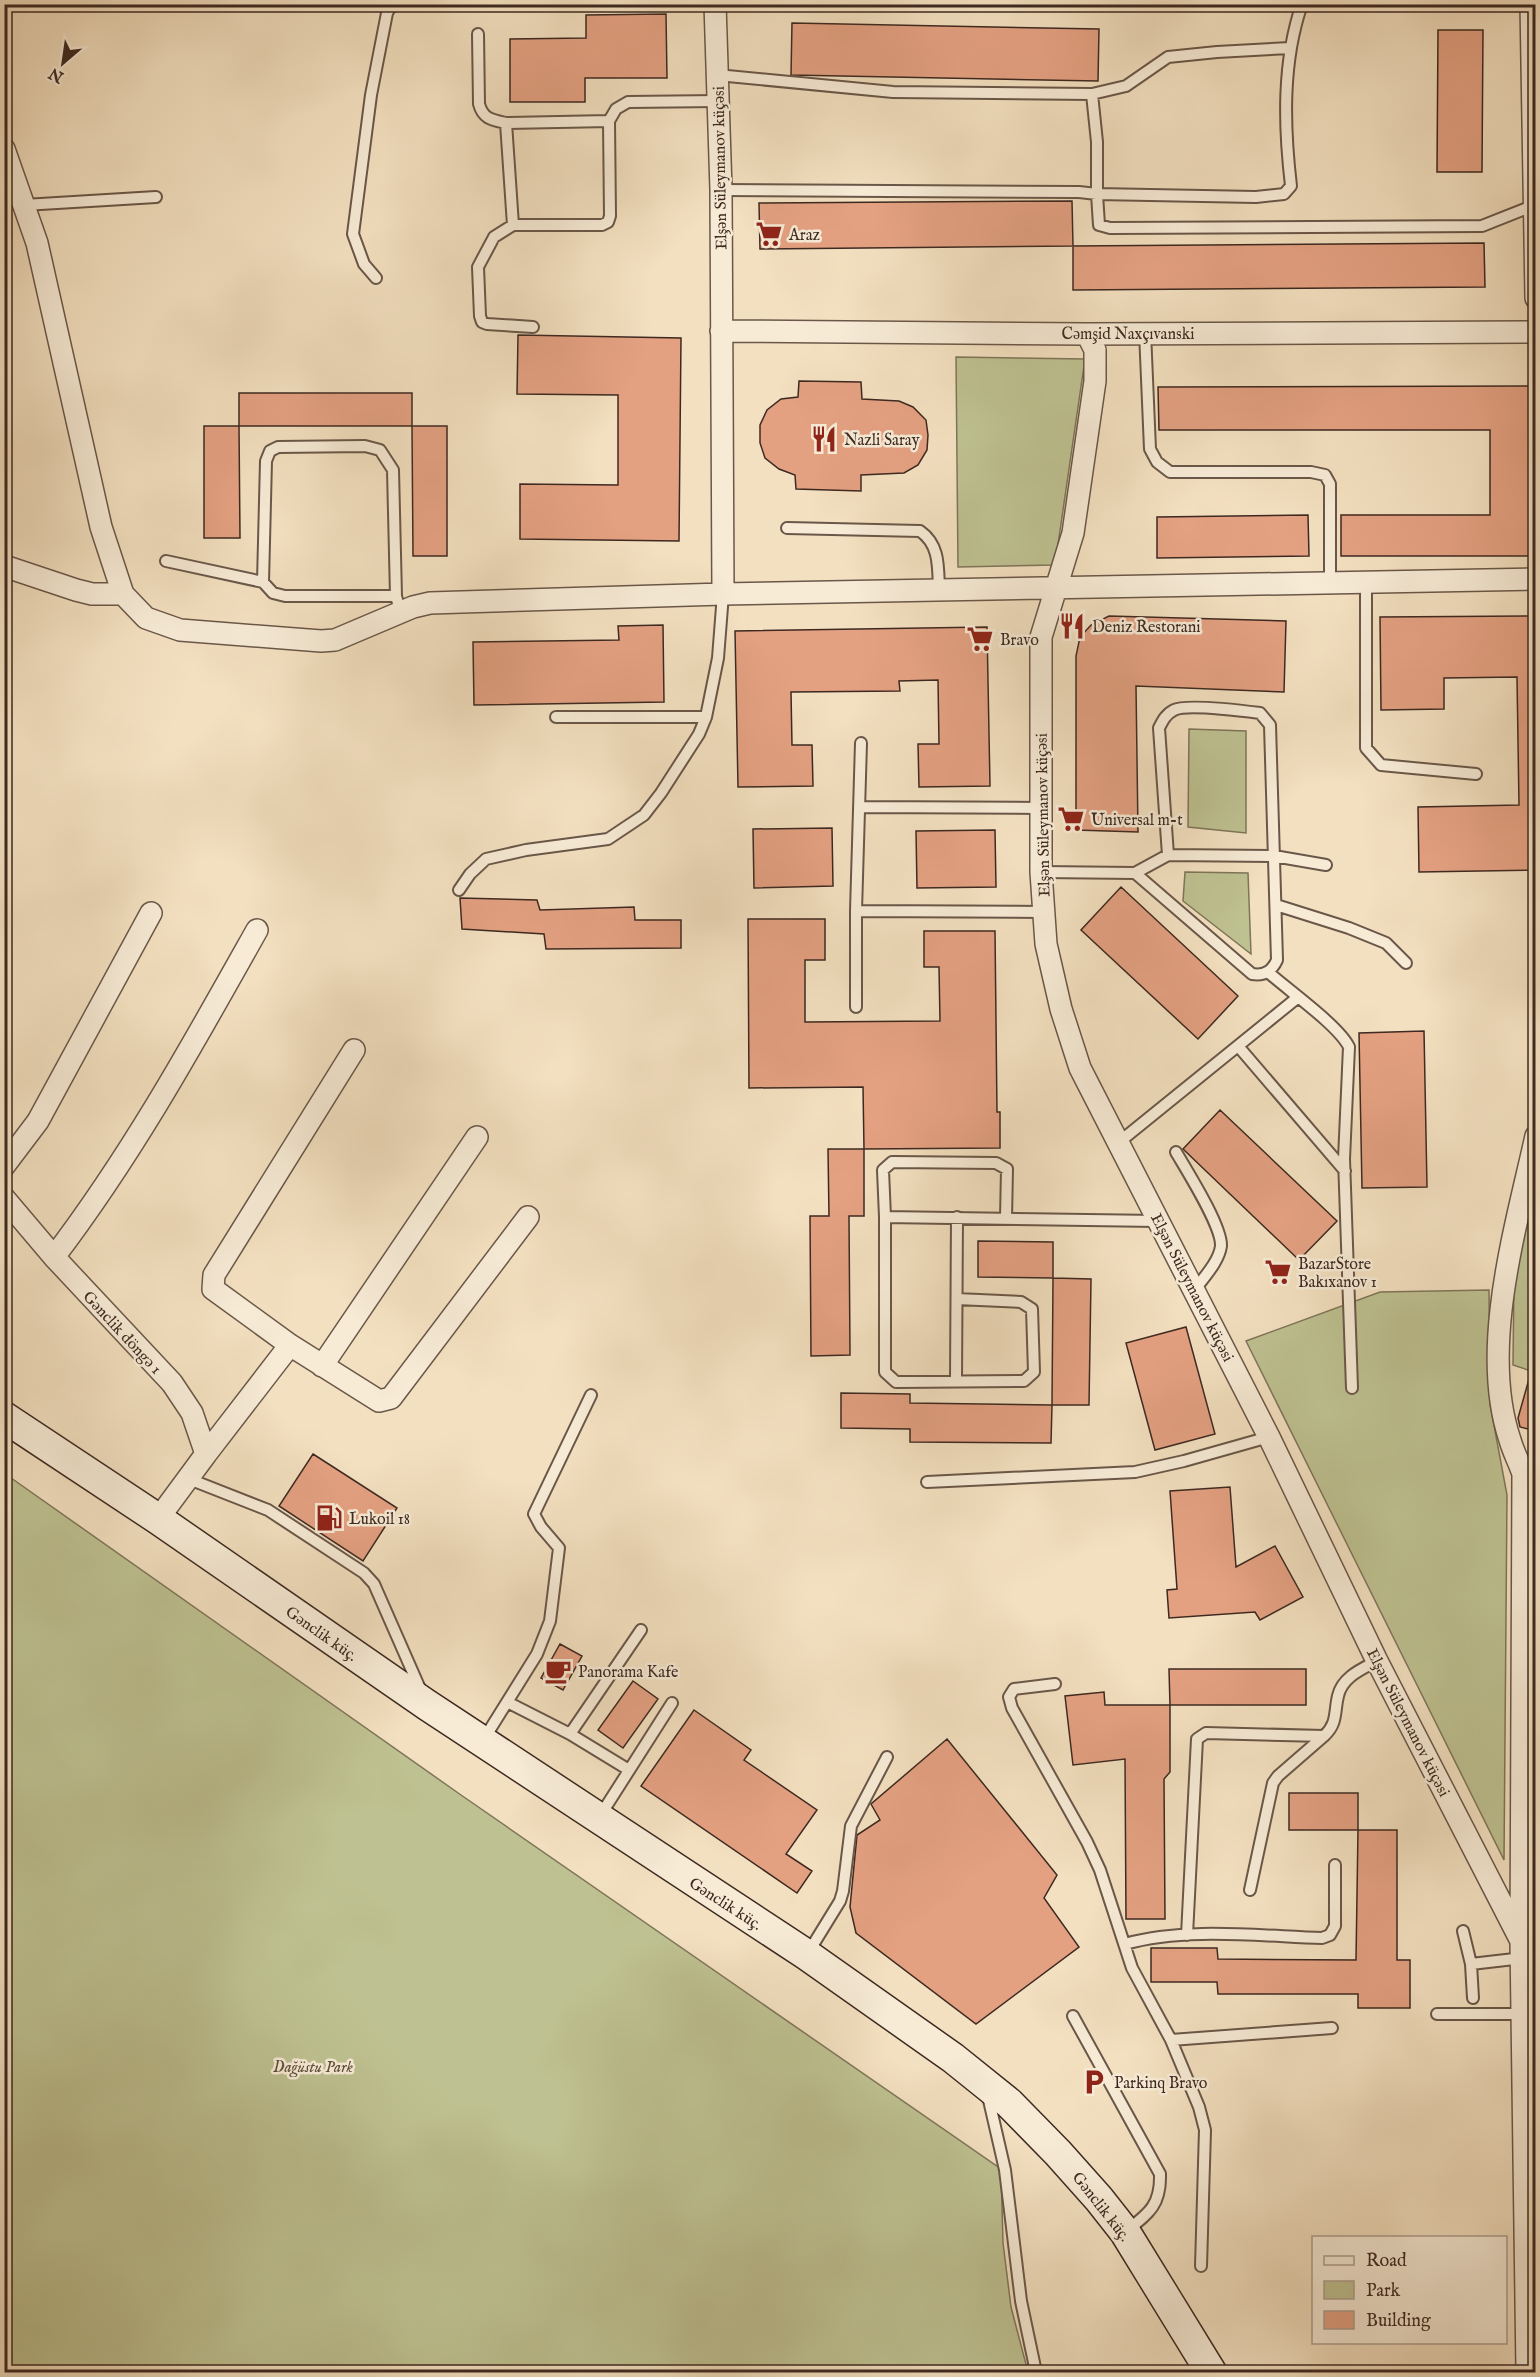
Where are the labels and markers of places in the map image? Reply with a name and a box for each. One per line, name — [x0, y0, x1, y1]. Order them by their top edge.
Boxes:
supermarket icon: Araz — [754, 219, 784, 249]
place label: Araz — [788, 226, 820, 246]
restaurant icon: Nazli Saray — [809, 424, 839, 454]
place label: Nazli Saray — [844, 431, 920, 451]
restaurant icon: Deniz Restorani — [1057, 611, 1087, 641]
place label: Deniz Restorani — [1092, 618, 1201, 638]
supermarket icon: Bravo — [965, 624, 995, 654]
place label: Bravo — [1000, 631, 1039, 651]
supermarket icon: Universal m-t — [1056, 804, 1086, 834]
place label: Universal m-t — [1091, 811, 1183, 831]
place label: BazarStore Bakıxanov 1 — [1298, 1255, 1377, 1293]
supermarket icon: BazarStore Bakıxanov 1 — [1263, 1257, 1293, 1287]
fuel station icon: Lukoil 18 — [314, 1503, 344, 1533]
place label: Lukoil 18 — [349, 1510, 410, 1530]
cafe icon: Panorama Kafe — [543, 1656, 573, 1686]
place label: Panorama Kafe — [578, 1663, 678, 1683]
parking icon: Parkinq Bravo — [1079, 2067, 1109, 2097]
place label: Parkinq Bravo — [1114, 2074, 1208, 2094]

